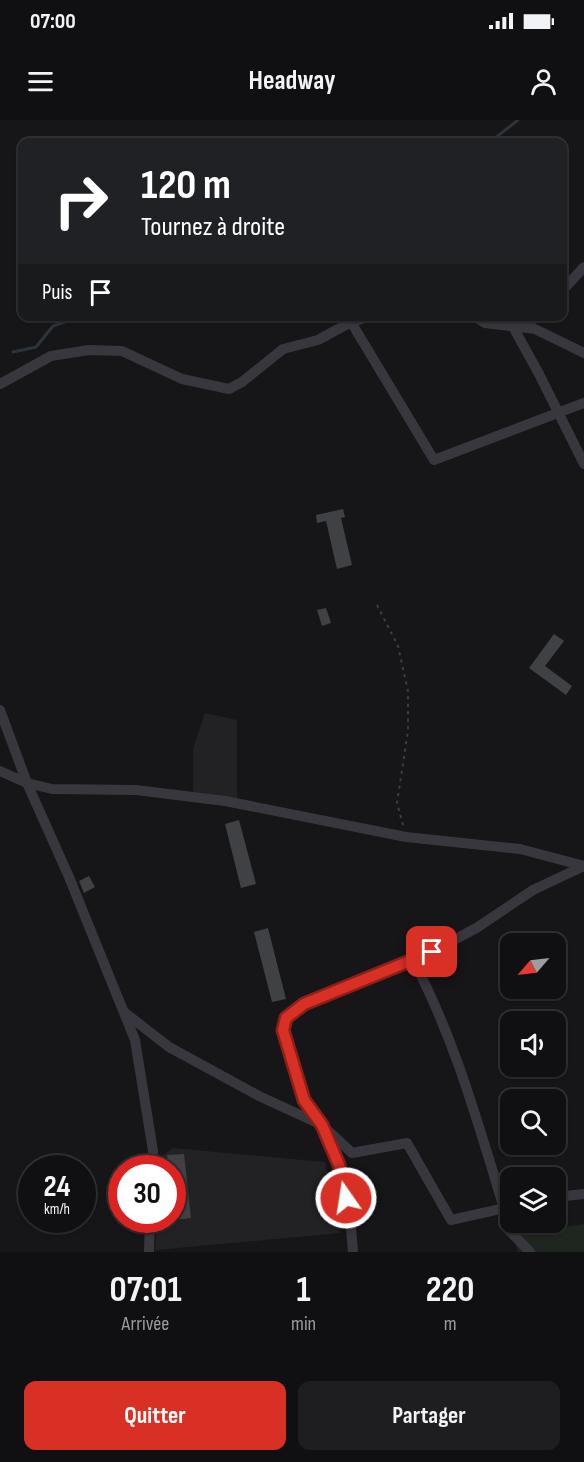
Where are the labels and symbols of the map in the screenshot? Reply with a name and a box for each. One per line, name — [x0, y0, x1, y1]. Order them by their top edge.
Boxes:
pin — [406, 926, 457, 977]
north arrow — [500, 933, 566, 999]
speed limit sign: 30 — [108, 1155, 186, 1233]
position arrow — [314, 1166, 378, 1230]

